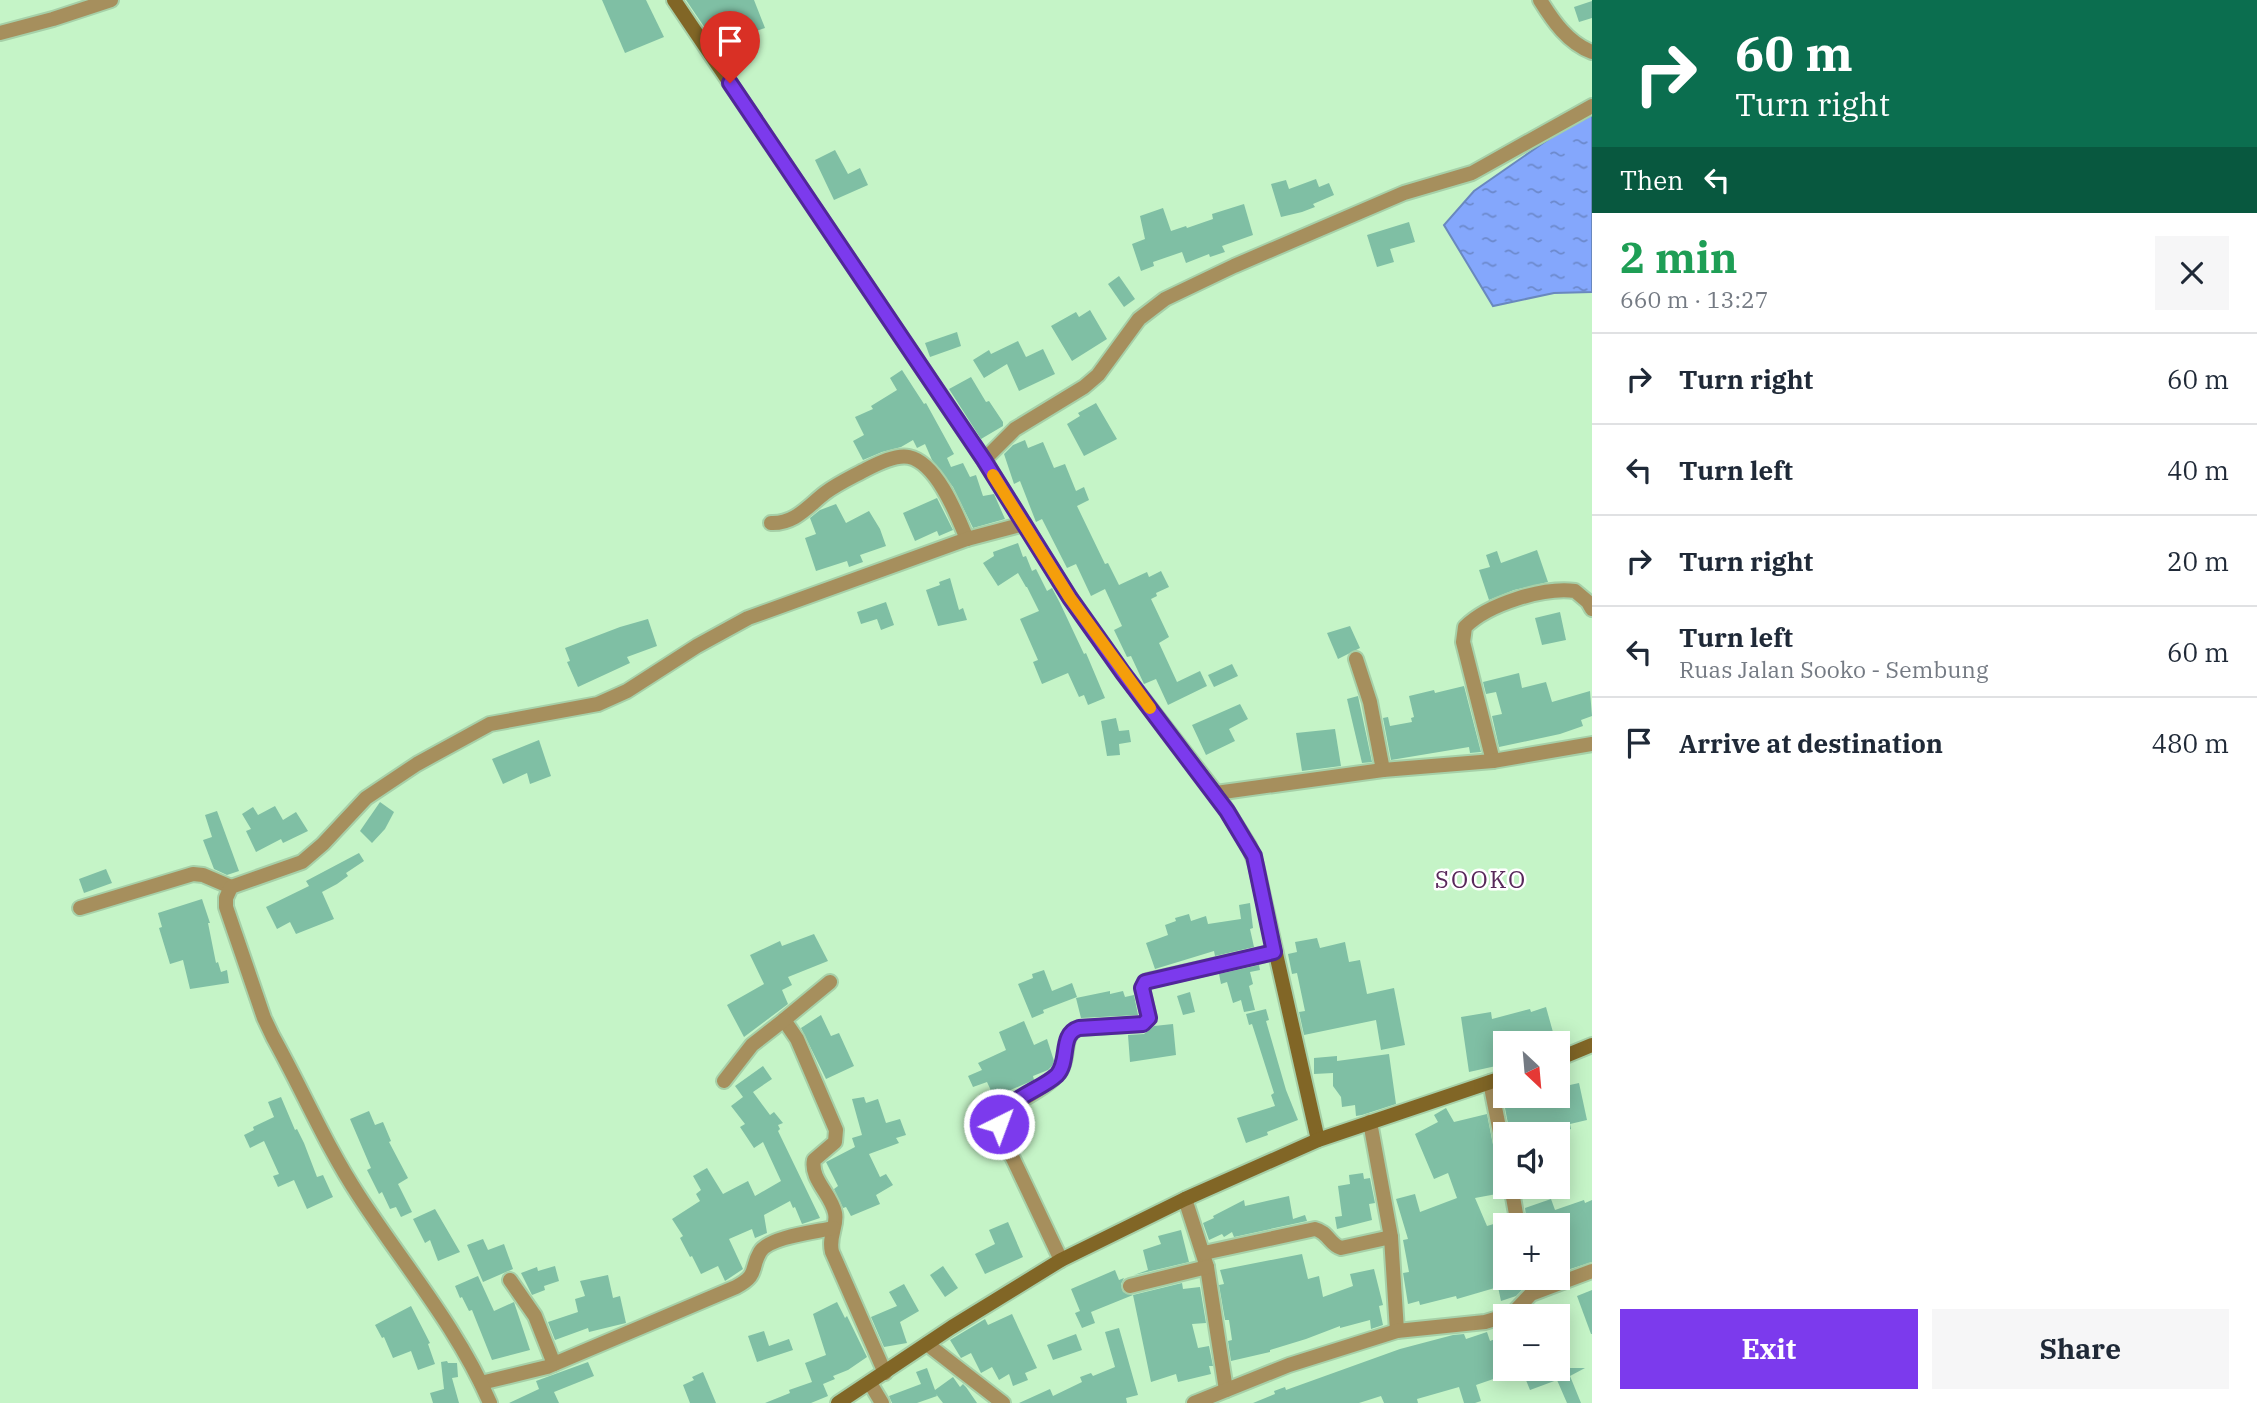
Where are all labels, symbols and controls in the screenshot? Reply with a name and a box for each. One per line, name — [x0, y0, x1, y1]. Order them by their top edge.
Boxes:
pin — [700, 11, 760, 83]
text: 60 m — [1735, 21, 1853, 84]
icon: arrive — [711, 22, 749, 60]
icon: right — [1620, 28, 1711, 119]
text: Turn right — [1735, 83, 1890, 125]
icon: left — [1698, 161, 1736, 199]
text: Then — [1620, 163, 1684, 197]
text: 2 min — [1620, 230, 1738, 285]
button: close — [2155, 236, 2229, 310]
text: 660 m · 13:27 — [1620, 284, 1769, 314]
icon: right — [1620, 360, 1658, 398]
text: Turn right — [1679, 362, 1813, 396]
text: 60 m — [2167, 362, 2229, 396]
icon: left — [1620, 451, 1658, 489]
text: Turn left — [1679, 453, 1793, 487]
text: 40 m — [2167, 453, 2229, 487]
icon: right — [1620, 542, 1658, 580]
text: Turn right — [1679, 544, 1813, 578]
text: 20 m — [2167, 544, 2229, 578]
text: Turn left — [1679, 620, 1793, 654]
icon: left — [1620, 633, 1658, 671]
text: 60 m — [2167, 635, 2229, 669]
text: Ruas Jalan Sooko - Sembung — [1679, 654, 1989, 684]
icon: arrive — [1620, 724, 1658, 762]
text: Arrive at destination — [1679, 726, 1943, 760]
text: 480 m — [2151, 726, 2229, 760]
district label: SOOKO — [1435, 863, 1527, 895]
north arrow — [1493, 1031, 1570, 1108]
map controls — [1493, 1031, 1570, 1381]
position arrow — [962, 1087, 1036, 1161]
button: sound — [1493, 1122, 1570, 1199]
button: + — [1493, 1213, 1570, 1290]
button: − — [1493, 1304, 1570, 1381]
button: Exit — [1620, 1309, 1918, 1389]
button: Share — [1932, 1309, 2229, 1389]

